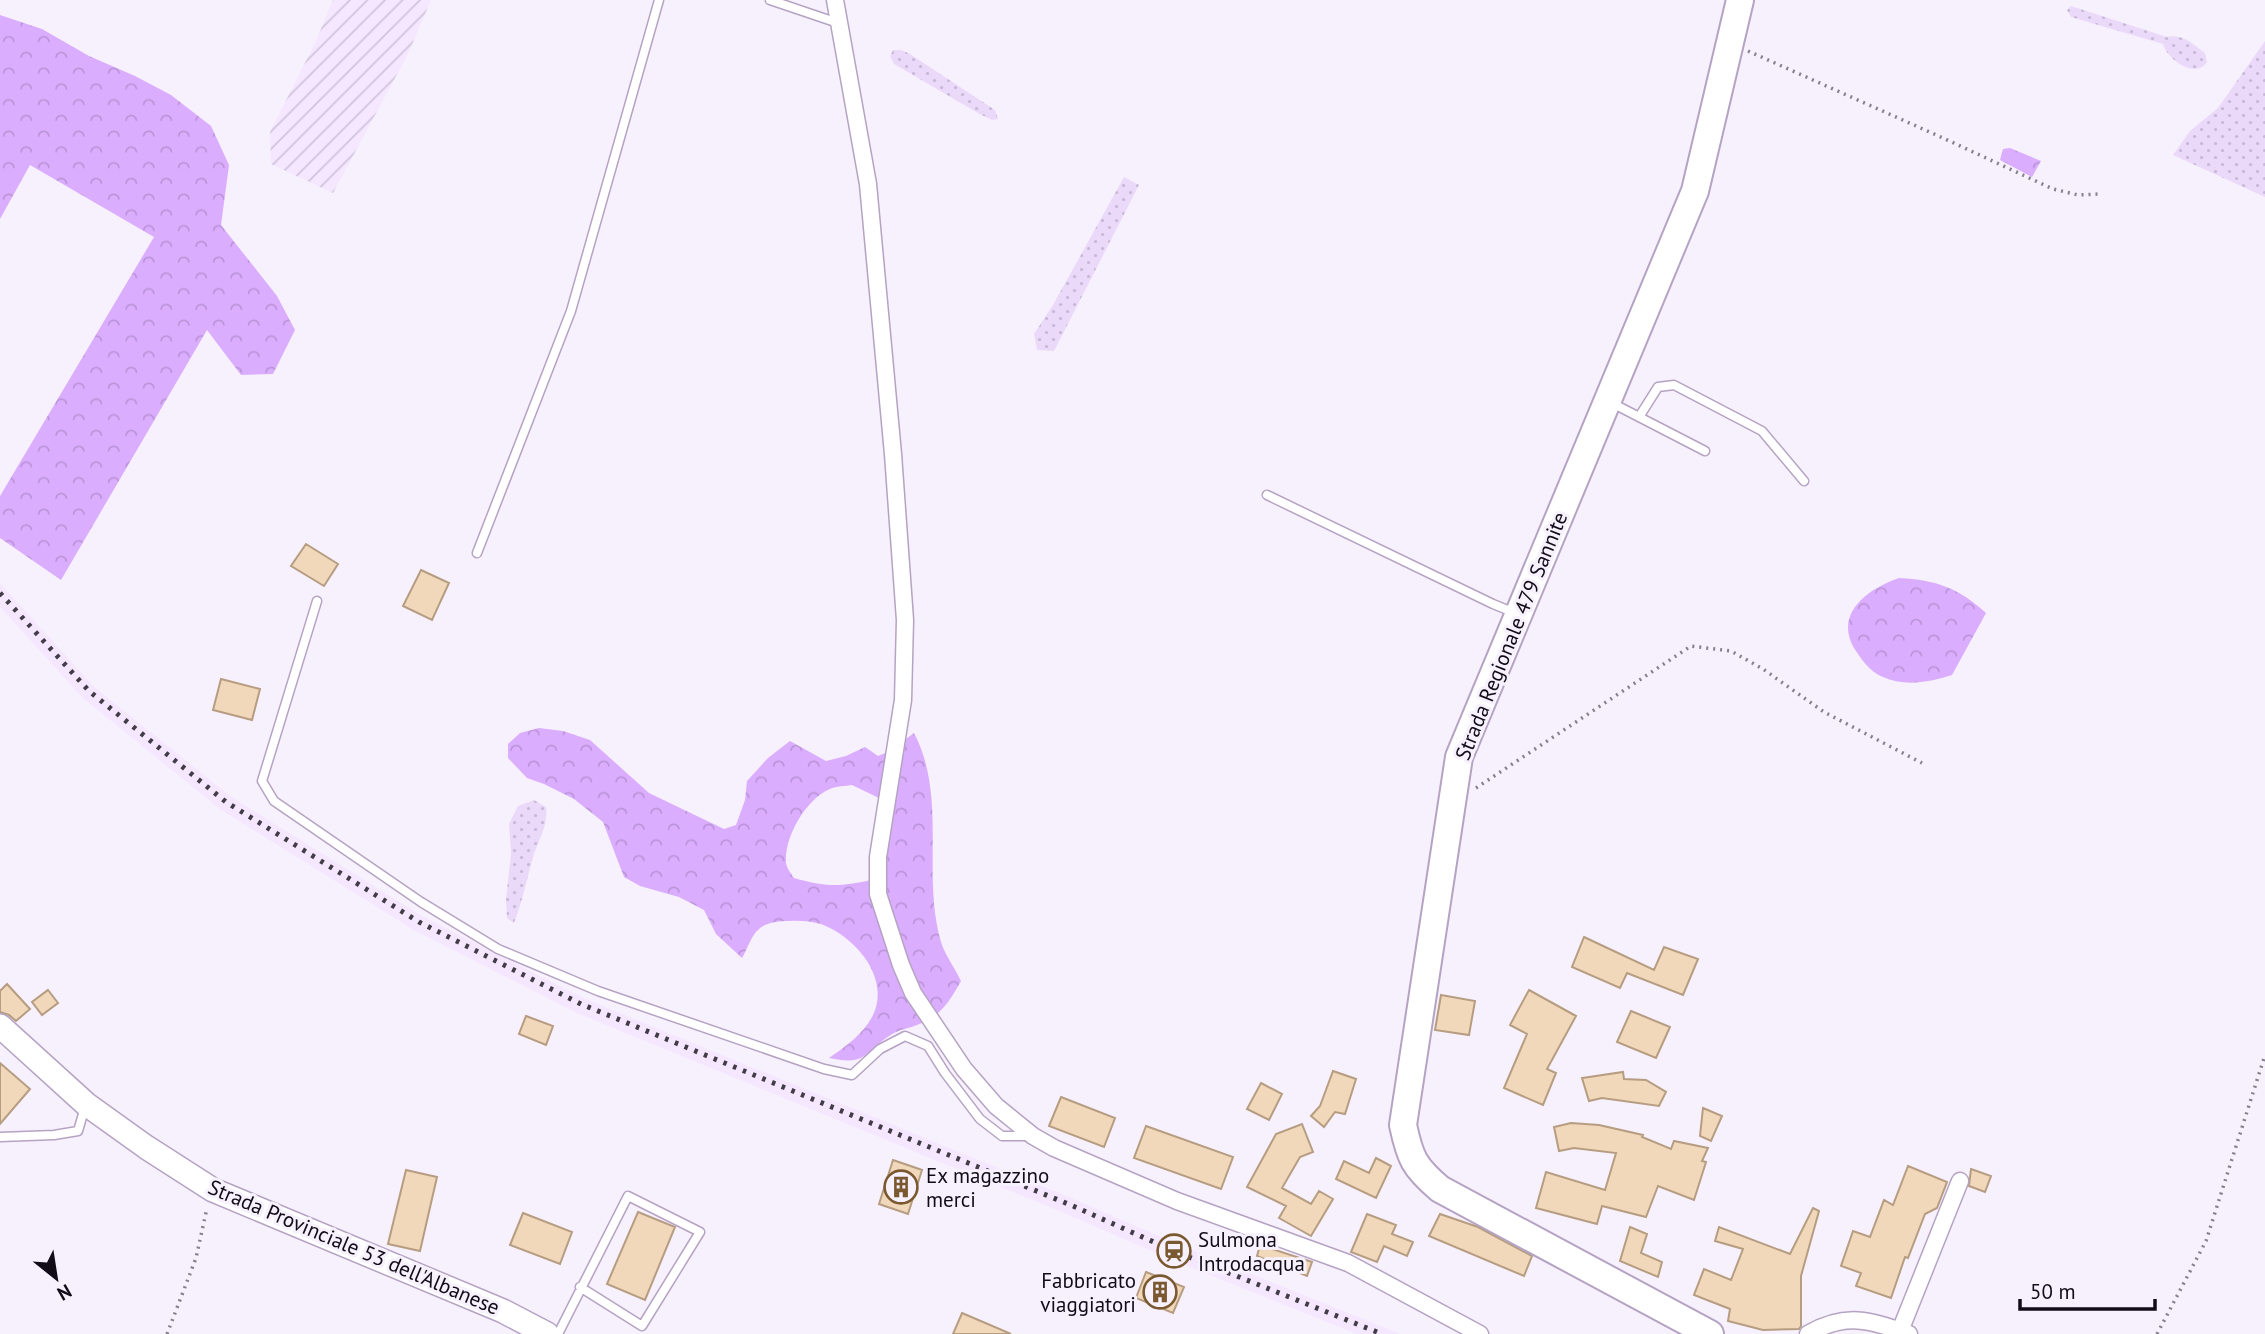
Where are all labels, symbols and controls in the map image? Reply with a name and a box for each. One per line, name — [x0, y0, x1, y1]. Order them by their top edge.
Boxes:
street label: Strada Regionale 479 Sannite — [1449, 508, 1573, 764]
place label: Ex magazzino merci — [926, 1162, 1049, 1213]
building icon: Ex magazzino merci — [882, 1168, 920, 1206]
street label: Strada Provinciale 53 dell'Albanese — [204, 1173, 504, 1321]
place label: Sulmona Introdacqua — [1198, 1226, 1305, 1277]
station icon: Sulmona Introdacqua — [1155, 1232, 1193, 1270]
north arrow — [21, 1243, 91, 1313]
place label: Fabbricato viaggiatori — [1040, 1267, 1136, 1318]
scale bar — [2020, 1268, 2155, 1312]
building icon: Fabbricato viaggiatori — [1141, 1273, 1179, 1311]
text: 50 m — [2030, 1278, 2076, 1305]
text: N — [53, 1279, 76, 1306]

